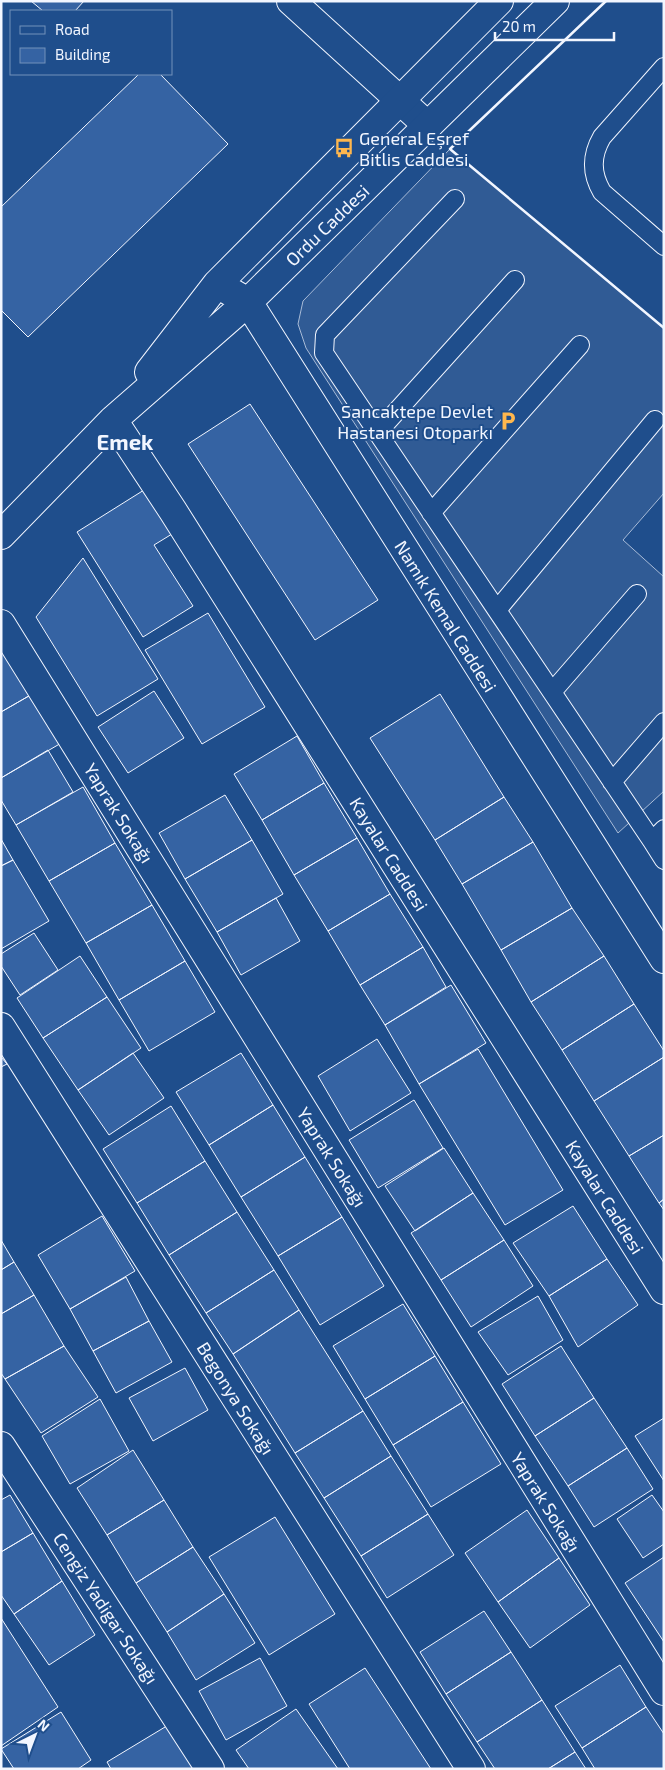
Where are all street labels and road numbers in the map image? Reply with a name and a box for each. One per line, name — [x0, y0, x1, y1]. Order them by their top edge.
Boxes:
street label: Ordu Caddesi — [281, 180, 373, 270]
street label: Namık Kemal Caddesi — [390, 536, 502, 696]
street label: Yaprak Sokağı — [80, 759, 158, 867]
street label: Kayalar Caddesi — [345, 793, 433, 915]
street label: Yaprak Sokağı — [293, 1103, 371, 1211]
street label: Kayalar Caddesi — [561, 1136, 649, 1258]
street label: Begonya Sokağı — [193, 1338, 279, 1458]
street label: Yaprak Sokağı — [507, 1448, 585, 1556]
street label: Cengiz Yadigar Sokağı — [49, 1528, 163, 1688]

